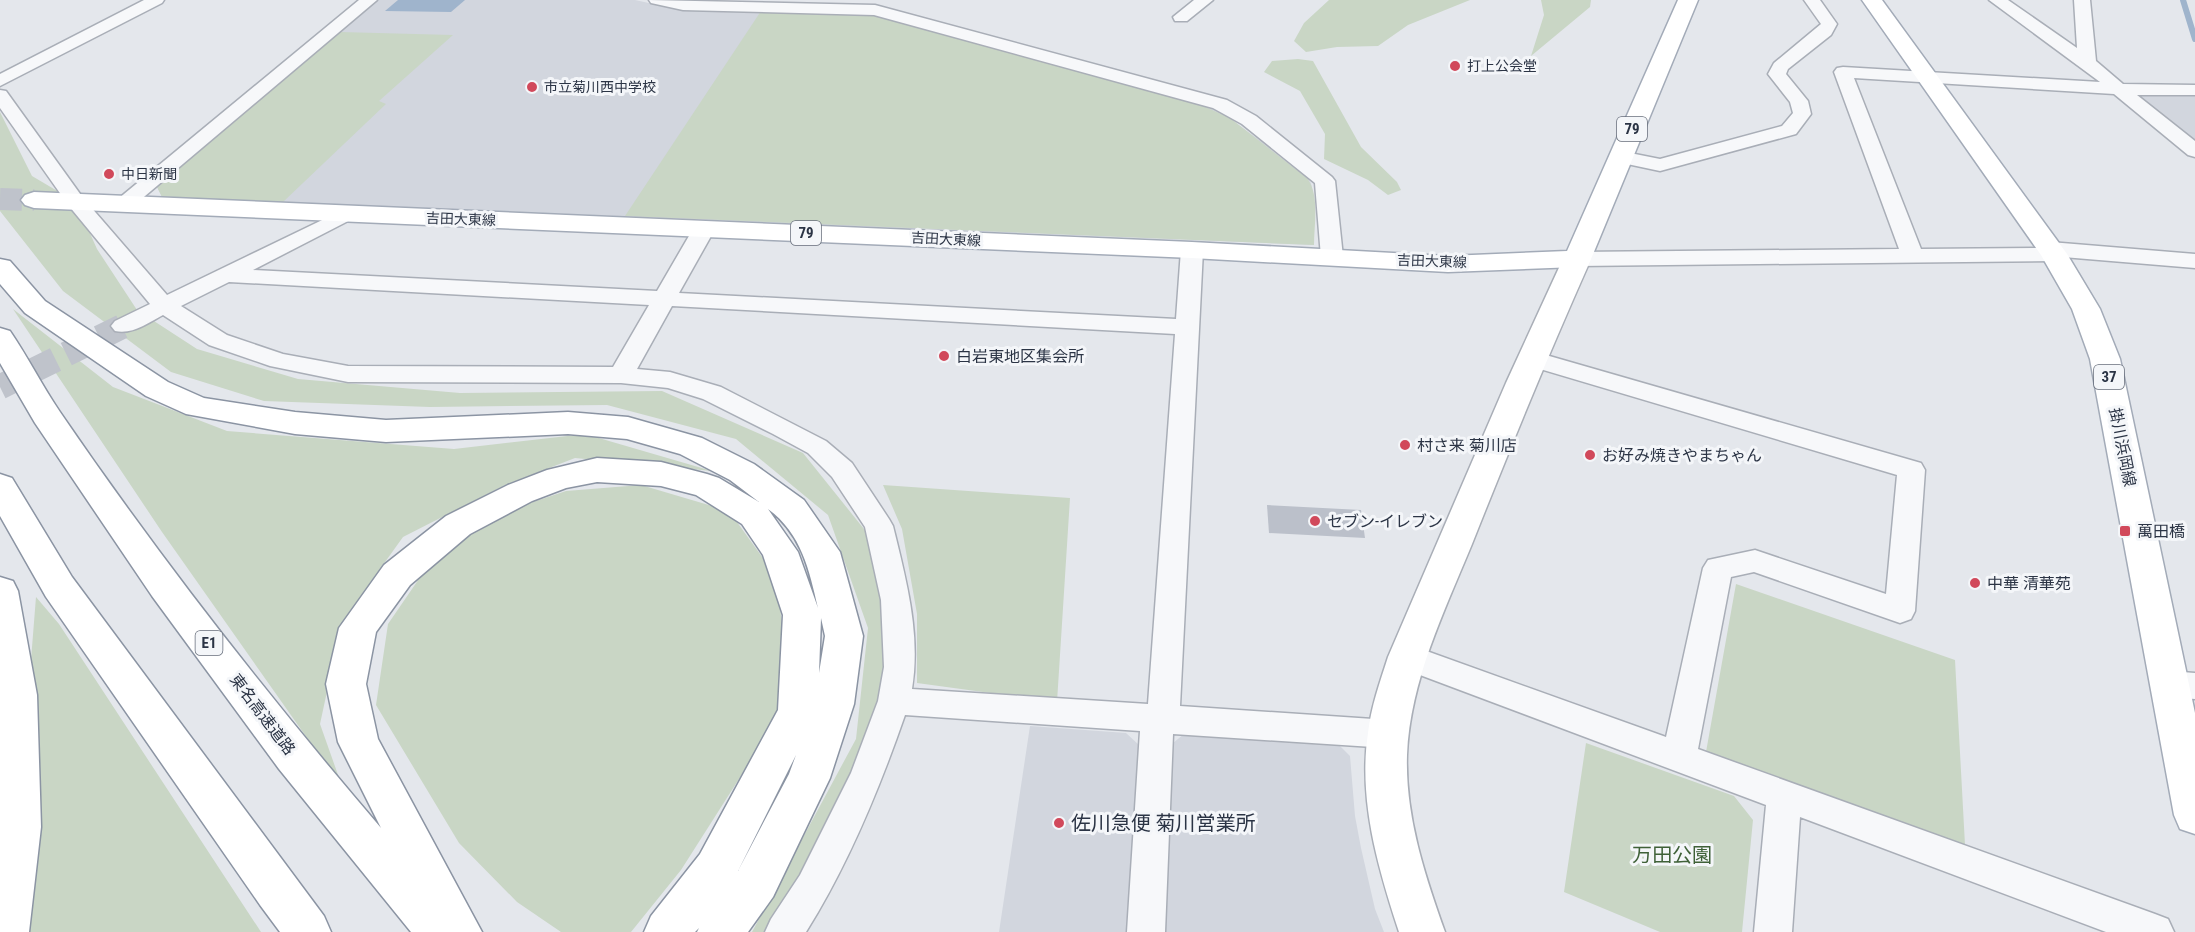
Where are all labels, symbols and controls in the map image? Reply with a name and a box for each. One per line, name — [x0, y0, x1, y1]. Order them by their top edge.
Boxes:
place label: 打上公会堂 — [1467, 58, 1537, 74]
marker: 打上公会堂 — [1448, 59, 1462, 73]
place label: 市立菊川西中学校 — [544, 79, 656, 95]
marker: 市立菊川西中学校 — [525, 80, 539, 94]
road number: 79 — [1617, 117, 1647, 141]
place label: 中日新聞 — [121, 166, 177, 182]
marker: 中日新聞 — [102, 167, 116, 181]
street label: 吉田大東線 — [426, 210, 496, 228]
road number: 79 — [791, 221, 821, 245]
street label: 吉田大東線 — [911, 229, 981, 249]
street label: 吉田大東線 — [1397, 252, 1467, 270]
place label: 白岩東地区集会所 — [956, 347, 1084, 366]
marker: 白岩東地区集会所 — [937, 349, 951, 363]
road number: 37 — [2094, 365, 2124, 389]
street label: 掛川浜岡線 — [2106, 406, 2139, 488]
place label: 村さ来 菊川店 — [1417, 436, 1517, 455]
marker: 村さ来 菊川店 — [1398, 438, 1412, 452]
place label: お好み焼きやまちゃん — [1602, 446, 1762, 465]
marker: お好み焼きやまちゃん — [1583, 448, 1597, 462]
place label: セブン-イレブン — [1327, 512, 1443, 531]
marker: セブン-イレブン — [1308, 514, 1322, 528]
place label: 萬田橋 — [2137, 522, 2185, 541]
marker: 萬田橋 — [2118, 524, 2132, 538]
place label: 中華 清華苑 — [1987, 574, 2071, 593]
marker: 中華 清華苑 — [1968, 576, 1982, 590]
road number: E1 — [196, 631, 222, 655]
street label: 東名高速道路 — [226, 670, 299, 758]
place label: 佐川急便 菊川営業所 — [1071, 811, 1256, 835]
marker: 佐川急便 菊川営業所 — [1052, 816, 1066, 830]
park label: 万田公園 — [1632, 843, 1712, 867]

